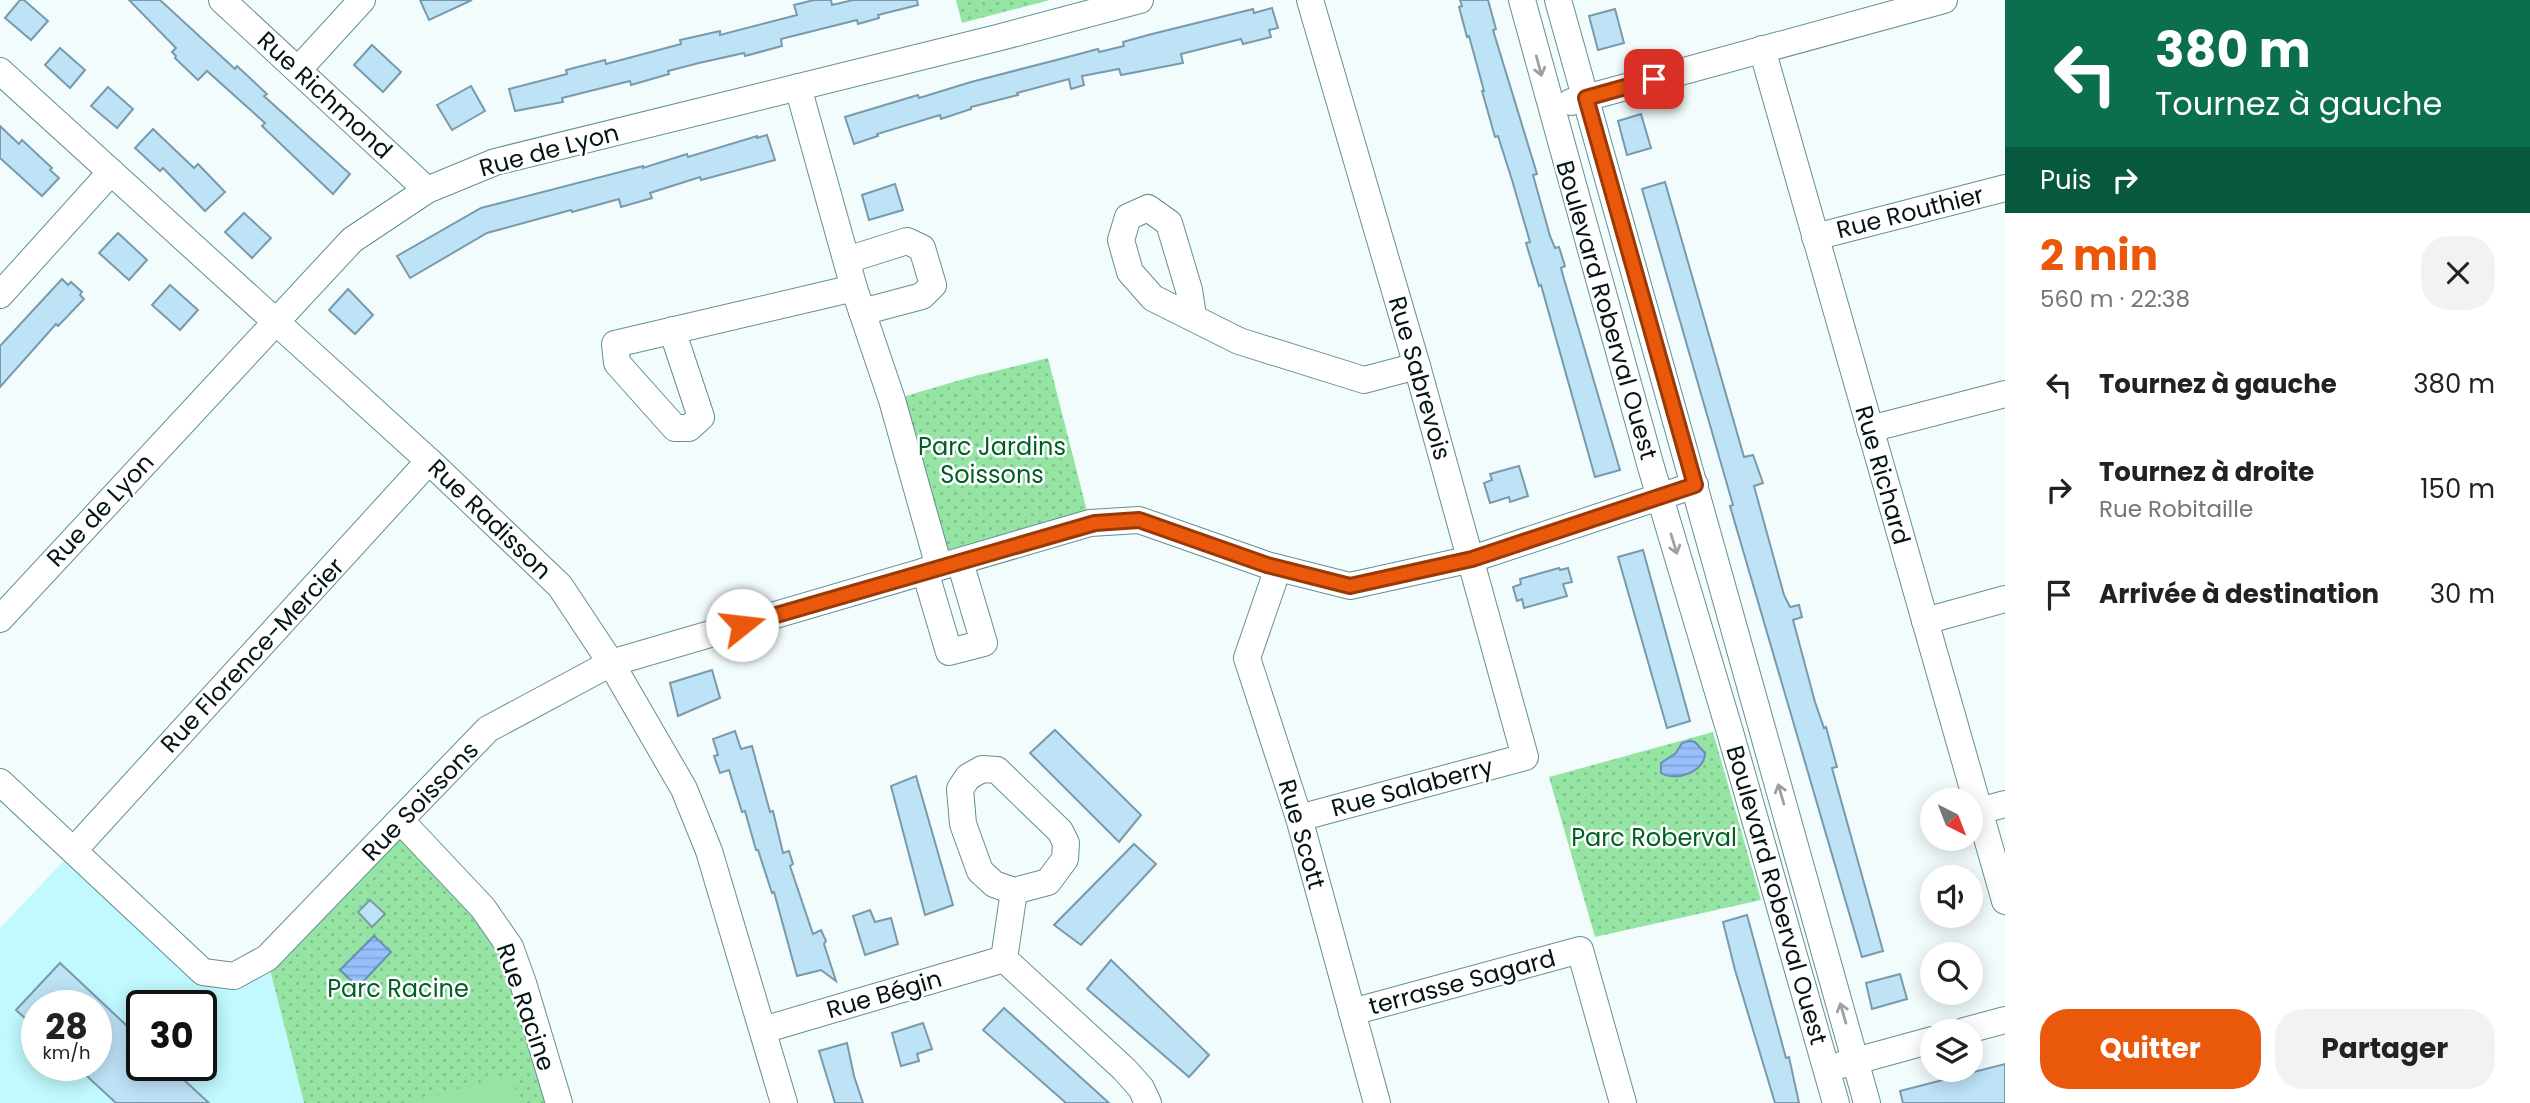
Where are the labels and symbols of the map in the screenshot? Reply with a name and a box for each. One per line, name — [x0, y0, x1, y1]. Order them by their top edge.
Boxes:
street label: Rue Richmond — [250, 24, 400, 166]
pin — [1624, 49, 1684, 109]
one-way arrow — [1534, 55, 1547, 77]
street label: Rue de Lyon — [475, 116, 623, 184]
street label: Boulevard Roberval Ouest — [1548, 157, 1666, 463]
street label: Rue Routhier — [1833, 178, 1987, 246]
street label: Rue Sabrevois — [1381, 292, 1459, 464]
street label: Rue Richard — [1847, 402, 1919, 548]
park label: Parc Jardins Soissons — [918, 430, 1066, 491]
street label: Rue de Lyon — [39, 446, 161, 574]
street label: Rue Radisson — [421, 452, 559, 586]
one-way arrow — [1669, 533, 1682, 555]
street label: Rue Florence-Mercier — [153, 550, 351, 760]
position arrow — [705, 588, 779, 662]
street label: Rue Soissons — [354, 734, 486, 868]
street label: Boulevard Roberval Ouest — [1718, 742, 1836, 1048]
street label: Rue Salaberry — [1327, 749, 1497, 824]
street label: Rue Scott — [1271, 775, 1333, 893]
one-way arrow — [1774, 784, 1787, 806]
north arrow — [1920, 788, 1983, 850]
park label: Parc Roberval — [1571, 821, 1737, 854]
street label: Rue Racine — [489, 939, 563, 1075]
street label: terrasse Sagard — [1365, 941, 1559, 1023]
street label: Rue Bégin — [823, 962, 945, 1026]
park label: Parc Racine — [327, 972, 469, 1005]
speed limit sign: 30 — [126, 990, 217, 1081]
one-way arrow — [1836, 1002, 1849, 1024]

